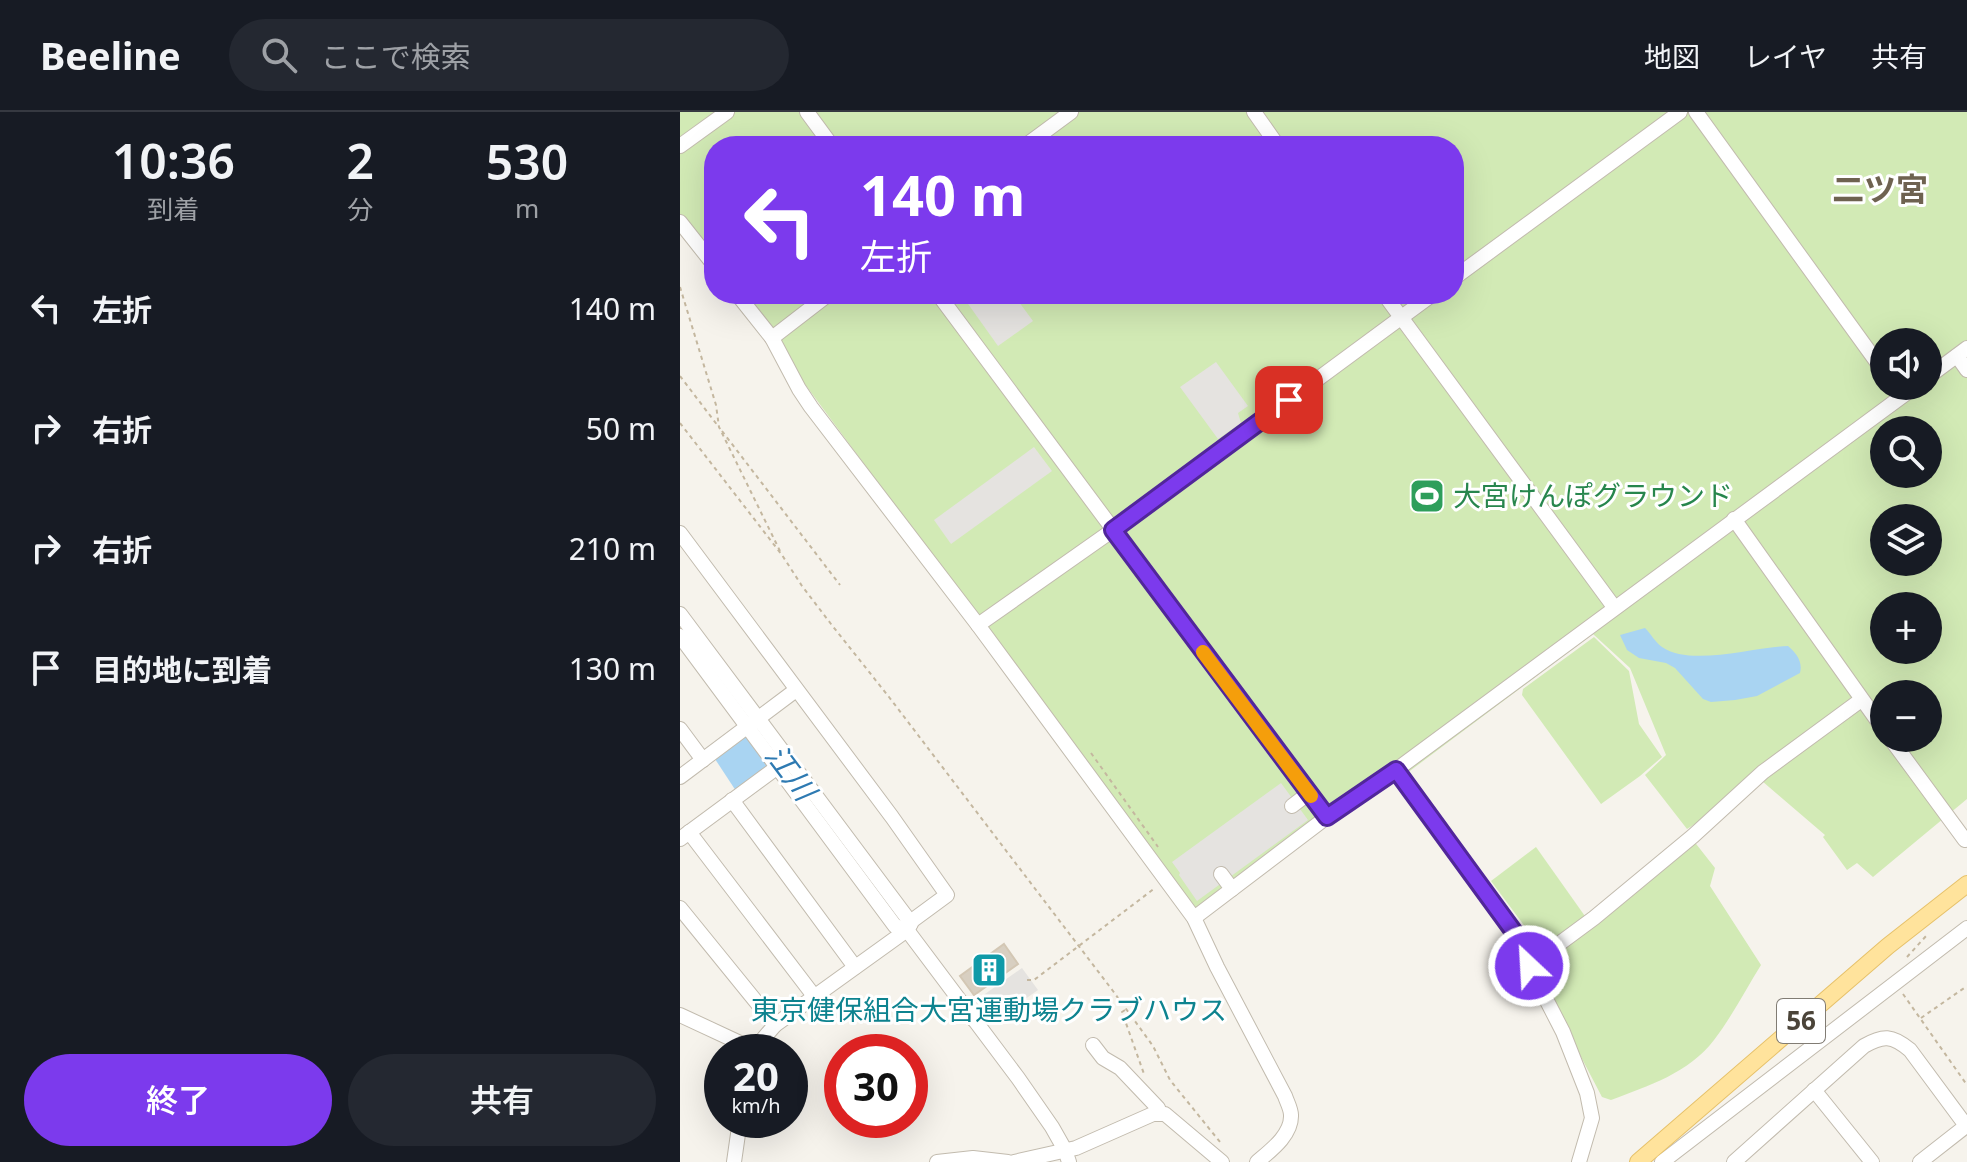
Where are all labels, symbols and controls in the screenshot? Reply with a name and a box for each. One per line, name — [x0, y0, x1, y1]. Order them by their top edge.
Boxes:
search box — [229, 19, 789, 91]
text: Beeline — [40, 29, 181, 81]
icon: search — [257, 33, 301, 77]
text: ここで検索 — [321, 36, 471, 77]
text: 地図 — [1644, 37, 1700, 75]
text: レイヤ — [1744, 37, 1827, 75]
text: 共有 — [1871, 37, 1927, 75]
text: 10:36 — [112, 128, 235, 193]
text: 2 — [347, 128, 374, 193]
text: 530 — [486, 129, 568, 194]
text: 140 m — [860, 156, 1025, 232]
district label: 二ツ宮 — [1832, 167, 1928, 210]
icon: left — [728, 168, 832, 272]
text: m — [515, 190, 539, 226]
text: 到着 — [147, 191, 199, 227]
text: 分 — [347, 191, 373, 227]
text: 左折 — [860, 232, 932, 281]
icon: left — [24, 286, 68, 330]
text: 140 m — [569, 288, 656, 329]
text: 左折 — [92, 289, 152, 330]
map controls — [1870, 328, 1942, 752]
button: sound — [1870, 328, 1942, 400]
pin — [1255, 366, 1323, 434]
icon: arrive — [1267, 378, 1311, 422]
icon: right — [24, 406, 68, 450]
text: 50 m — [586, 408, 656, 449]
text: 右折 — [92, 409, 152, 450]
button: search — [1870, 416, 1942, 488]
place label: 大宮けんぽグラウンド — [1453, 476, 1733, 514]
sports icon: 大宮けんぽグラウンド — [1408, 477, 1446, 515]
button: layers — [1870, 504, 1942, 576]
icon: right — [24, 526, 68, 570]
text: 210 m — [569, 528, 656, 569]
text: 右折 — [92, 529, 152, 570]
button: + — [1870, 592, 1942, 664]
icon: arrive — [24, 646, 68, 690]
text: 130 m — [569, 648, 656, 689]
text: 目的地に到着 — [92, 649, 272, 690]
button: − — [1870, 680, 1942, 752]
water label: 江川 — [757, 736, 827, 811]
position arrow — [1487, 924, 1571, 1008]
building icon: 東京健保組合大宮運動場クラブハウス — [970, 951, 1008, 989]
place label: 東京健保組合大宮運動場クラブハウス — [751, 990, 1227, 1028]
road number: 56 — [1777, 999, 1825, 1043]
speed limit sign: 30 — [824, 1034, 928, 1138]
text: 20 — [733, 1048, 779, 1103]
button: 終了 — [24, 1054, 332, 1146]
button: 共有 — [348, 1054, 656, 1146]
text: km/h — [731, 1092, 781, 1119]

